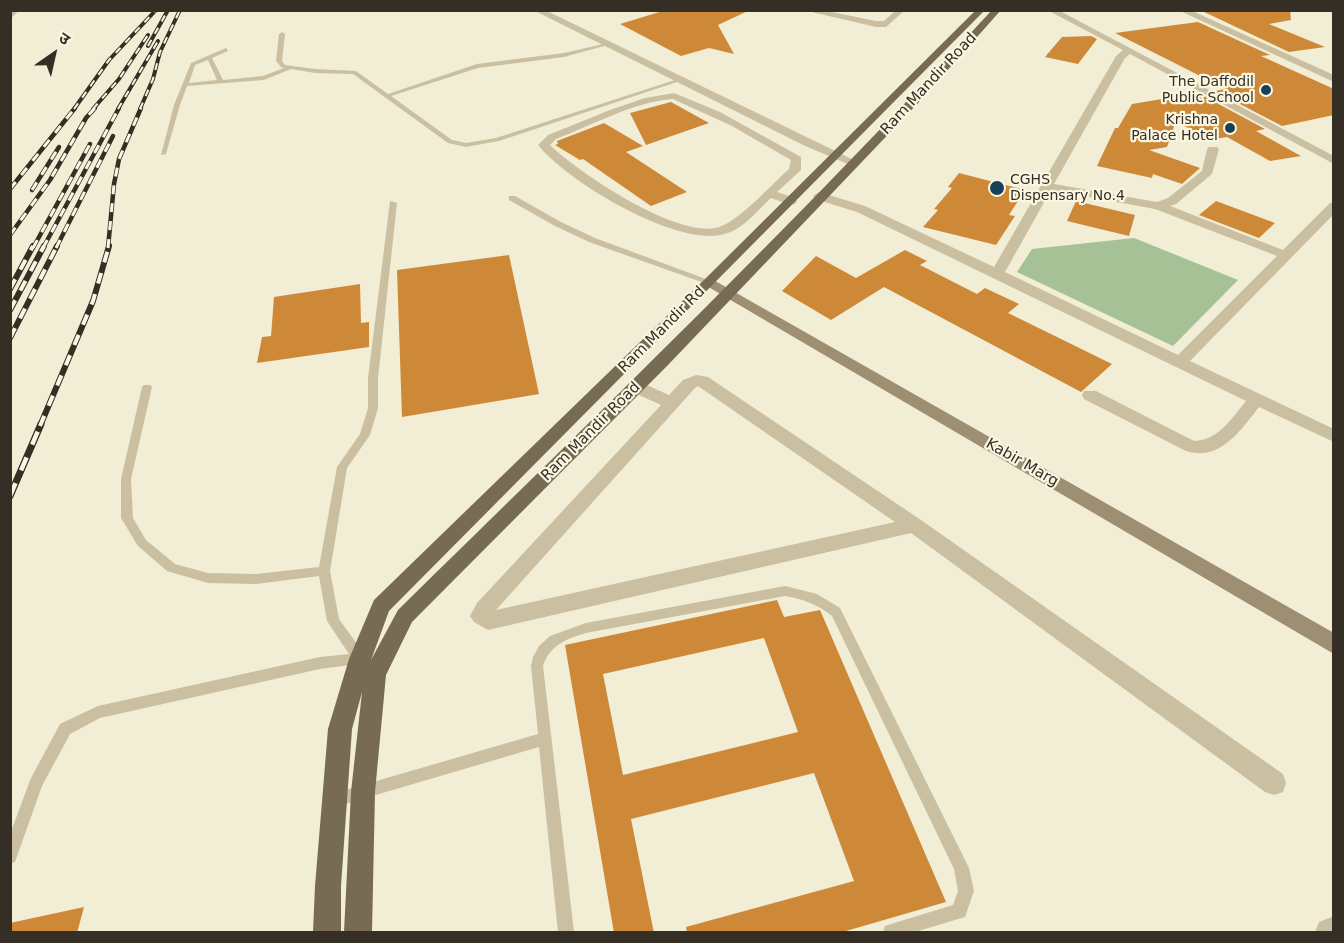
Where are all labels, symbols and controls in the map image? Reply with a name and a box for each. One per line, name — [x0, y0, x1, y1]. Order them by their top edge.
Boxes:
north arrow — [24, 24, 84, 84]
text: उ — [55, 28, 74, 49]
street label: Ram Mandir Road — [877, 29, 981, 139]
place label: The Daffodil Public School — [1162, 74, 1254, 106]
marker: The Daffodil Public School — [1259, 83, 1273, 97]
place label: Krishna Palace Hotel — [1131, 112, 1218, 144]
marker: Krishna Palace Hotel — [1223, 121, 1237, 135]
place label: CGHS Dispensary No.4 — [1010, 172, 1125, 204]
marker: CGHS Dispensary No.4 — [988, 179, 1006, 197]
street label: Ram Mandir Rd — [615, 283, 709, 377]
street label: Ram Mandir Road — [538, 379, 644, 485]
street label: Kabir Marg — [982, 435, 1062, 491]

